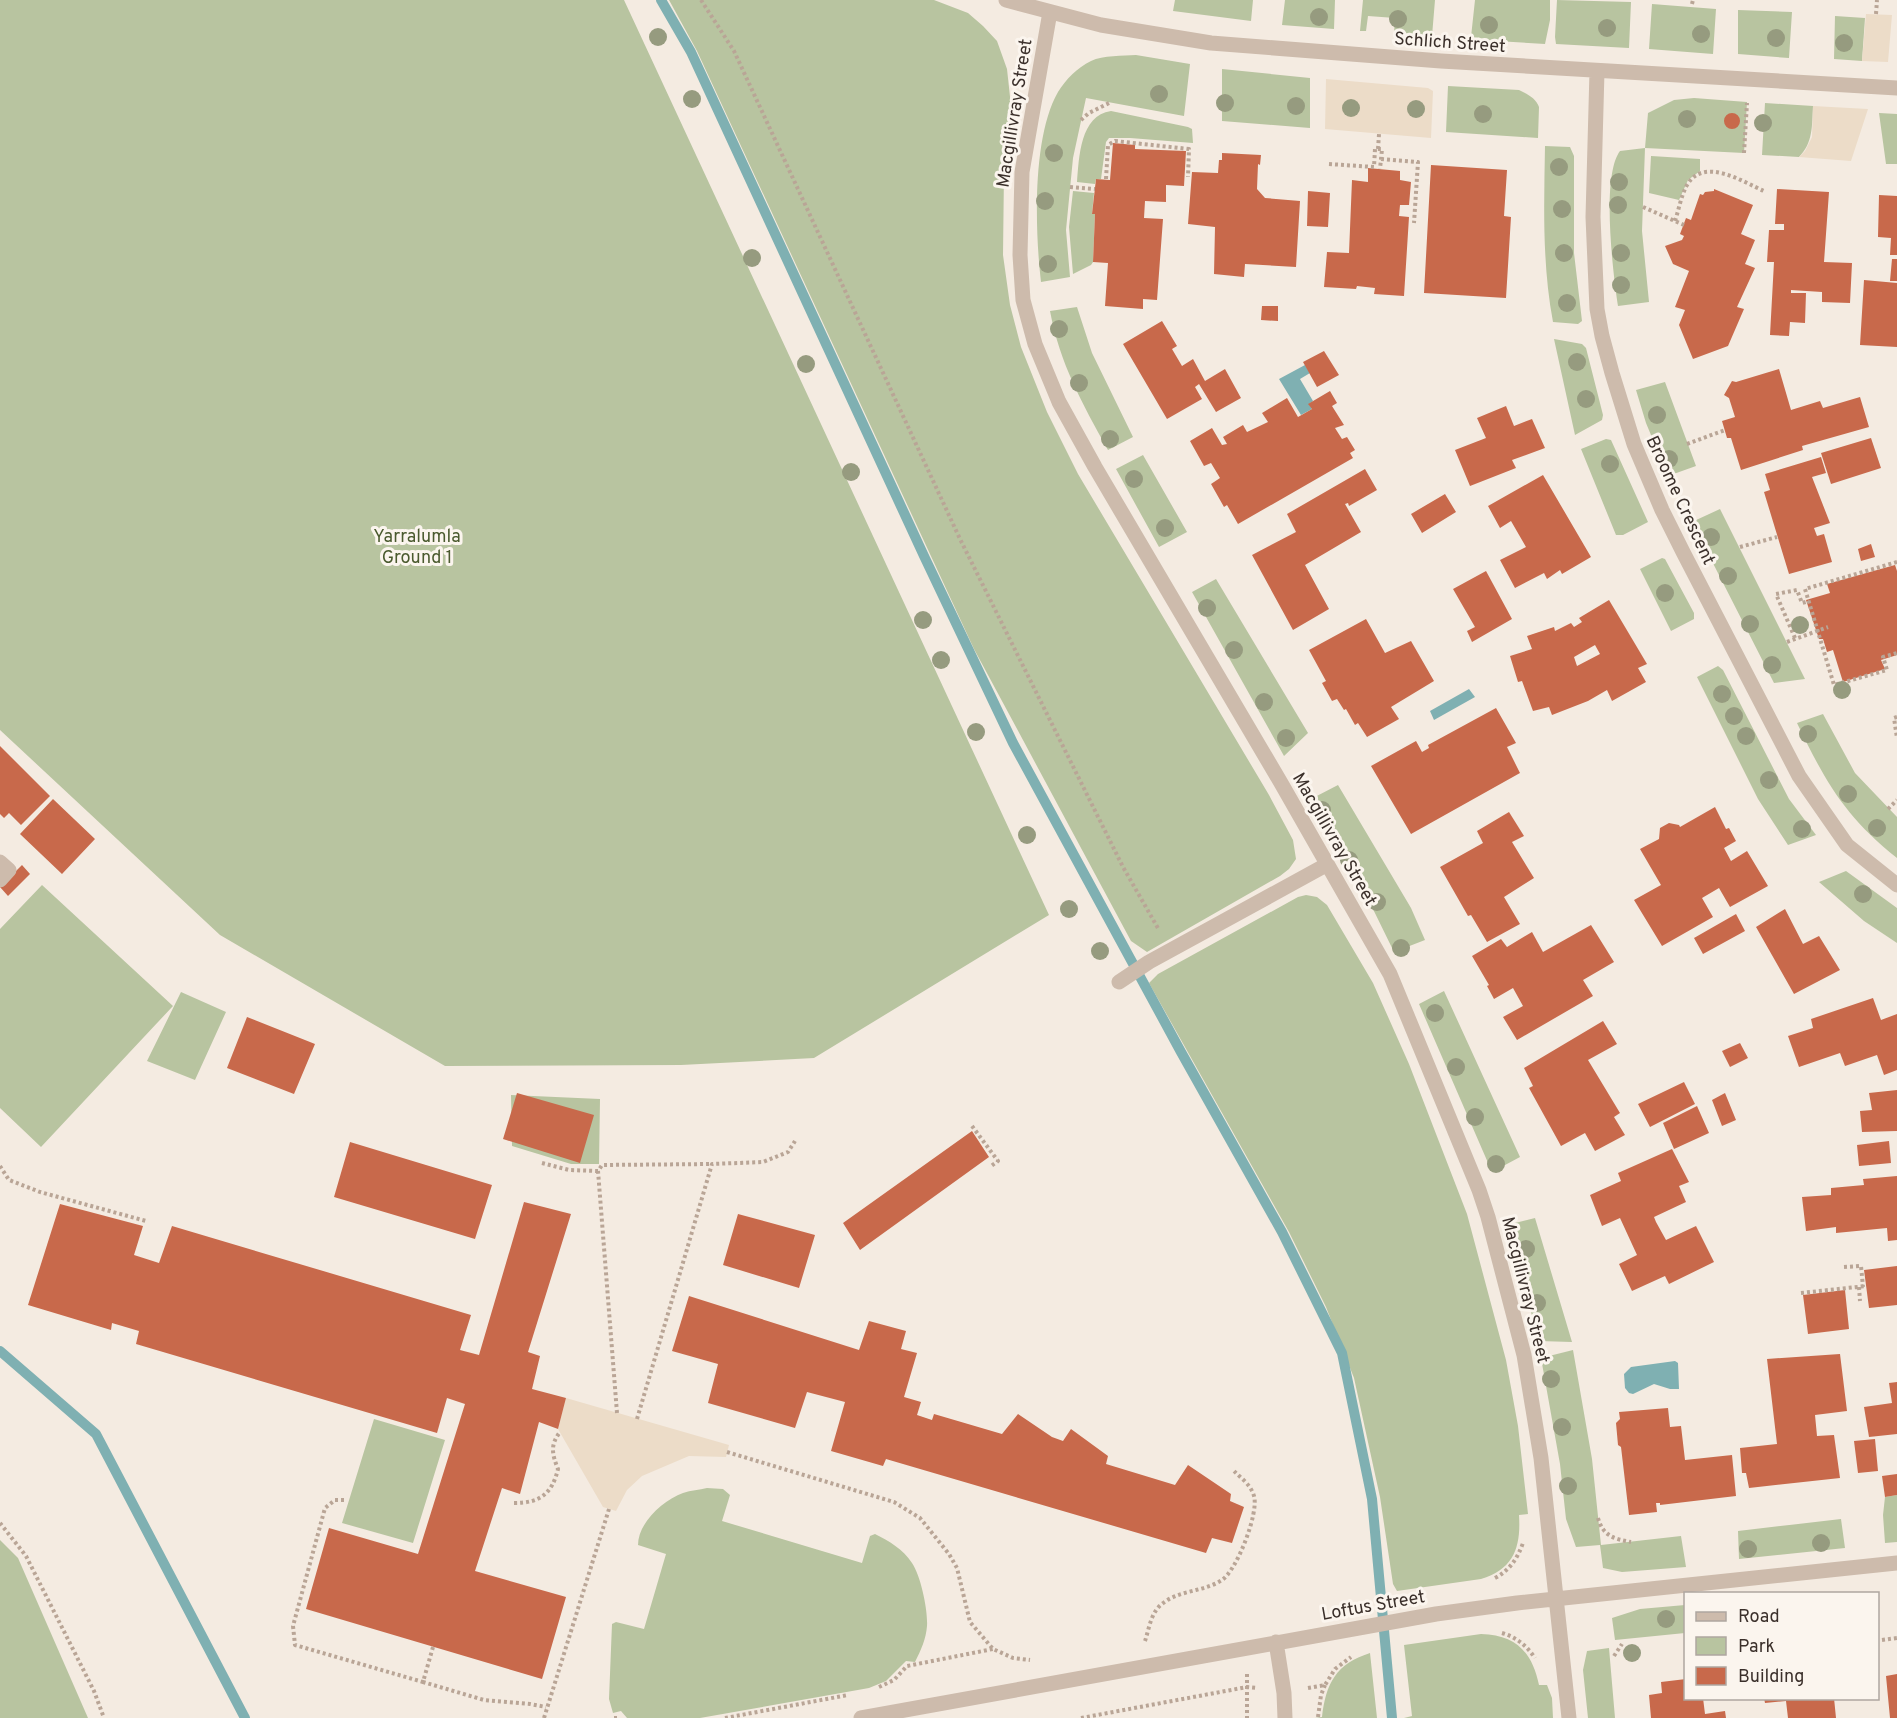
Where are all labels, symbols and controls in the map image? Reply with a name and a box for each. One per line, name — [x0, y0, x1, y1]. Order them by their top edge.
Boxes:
street label: Schlich Street — [1393, 28, 1506, 59]
street label: Macgillivray Street — [992, 37, 1039, 189]
street label: Broome Crescent — [1640, 432, 1720, 569]
park label: Yarralumla Ground 1 — [373, 526, 461, 570]
street label: Macgillivray Street — [1286, 769, 1381, 911]
street label: Macgillivray Street — [1495, 1215, 1554, 1366]
street label: Loftus Street — [1320, 1586, 1427, 1627]
legend — [1684, 1592, 1879, 1700]
text: Road — [1738, 1606, 1780, 1629]
text: Park — [1738, 1636, 1775, 1659]
text: Building — [1738, 1666, 1804, 1689]

